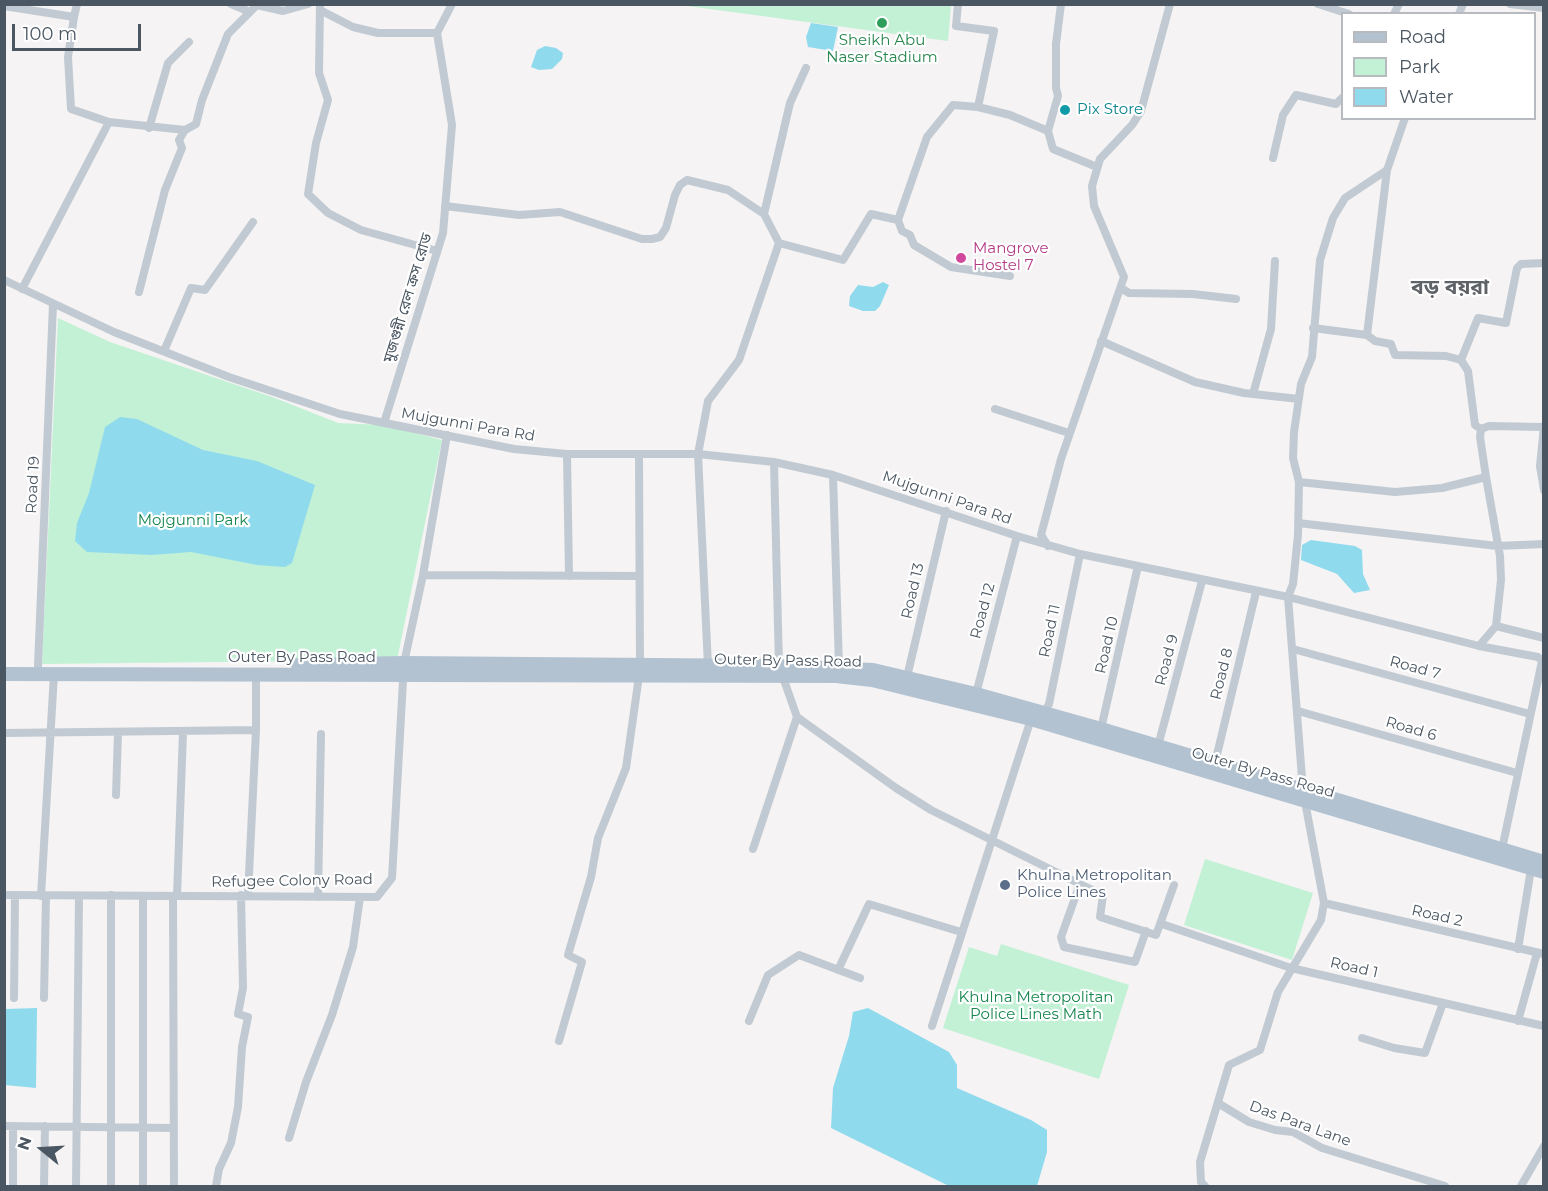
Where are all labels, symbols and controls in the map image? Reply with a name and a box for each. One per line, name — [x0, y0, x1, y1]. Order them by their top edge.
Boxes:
scale bar — [15, 12, 144, 50]
legend — [1341, 12, 1536, 120]
marker: Sheikh Abu Naser Stadium — [875, 16, 889, 30]
text: 100 m — [23, 23, 77, 45]
text: Road — [1399, 26, 1446, 48]
place label: Sheikh Abu Naser Stadium — [826, 32, 938, 67]
text: Park — [1399, 56, 1440, 78]
text: Water — [1399, 86, 1454, 108]
place label: Pix Store — [1077, 101, 1143, 119]
marker: Pix Store — [1058, 103, 1072, 117]
street label: মুজগুন্নী রেল ক্রস রোড — [380, 231, 436, 365]
place label: Mangrove Hostel 7 — [973, 240, 1049, 275]
marker: Mangrove Hostel 7 — [954, 251, 968, 265]
district label: বড় বয়রা — [1411, 275, 1489, 301]
street label: Mujgunni Para Rd — [400, 404, 536, 446]
street label: Road 19 — [23, 456, 43, 514]
street label: Mujgunni Para Rd — [880, 467, 1014, 529]
park label: Mojgunni Park — [138, 512, 248, 530]
street label: Road 13 — [898, 561, 928, 621]
street label: Road 12 — [967, 581, 999, 641]
street label: Road 11 — [1036, 603, 1064, 659]
street label: Road 10 — [1092, 614, 1122, 676]
street label: Road 9 — [1152, 632, 1182, 688]
street label: Road 8 — [1207, 646, 1237, 702]
street label: Outer By Pass Road — [228, 649, 376, 667]
street label: Outer By Pass Road — [714, 651, 862, 671]
street label: Road 7 — [1388, 653, 1442, 683]
street label: Road 6 — [1383, 713, 1439, 745]
street label: Outer By Pass Road — [1189, 744, 1337, 802]
place label: Khulna Metropolitan Police Lines — [1017, 867, 1172, 902]
street label: Refugee Colony Road — [211, 871, 373, 891]
marker: Khulna Metropolitan Police Lines — [998, 878, 1012, 892]
street label: Road 2 — [1410, 901, 1464, 931]
street label: Road 1 — [1328, 954, 1380, 982]
park label: Khulna Metropolitan Police Lines Math — [959, 989, 1113, 1024]
street label: Das Para Lane — [1247, 1097, 1353, 1151]
north arrow — [12, 1119, 72, 1179]
text: N — [13, 1134, 35, 1152]

